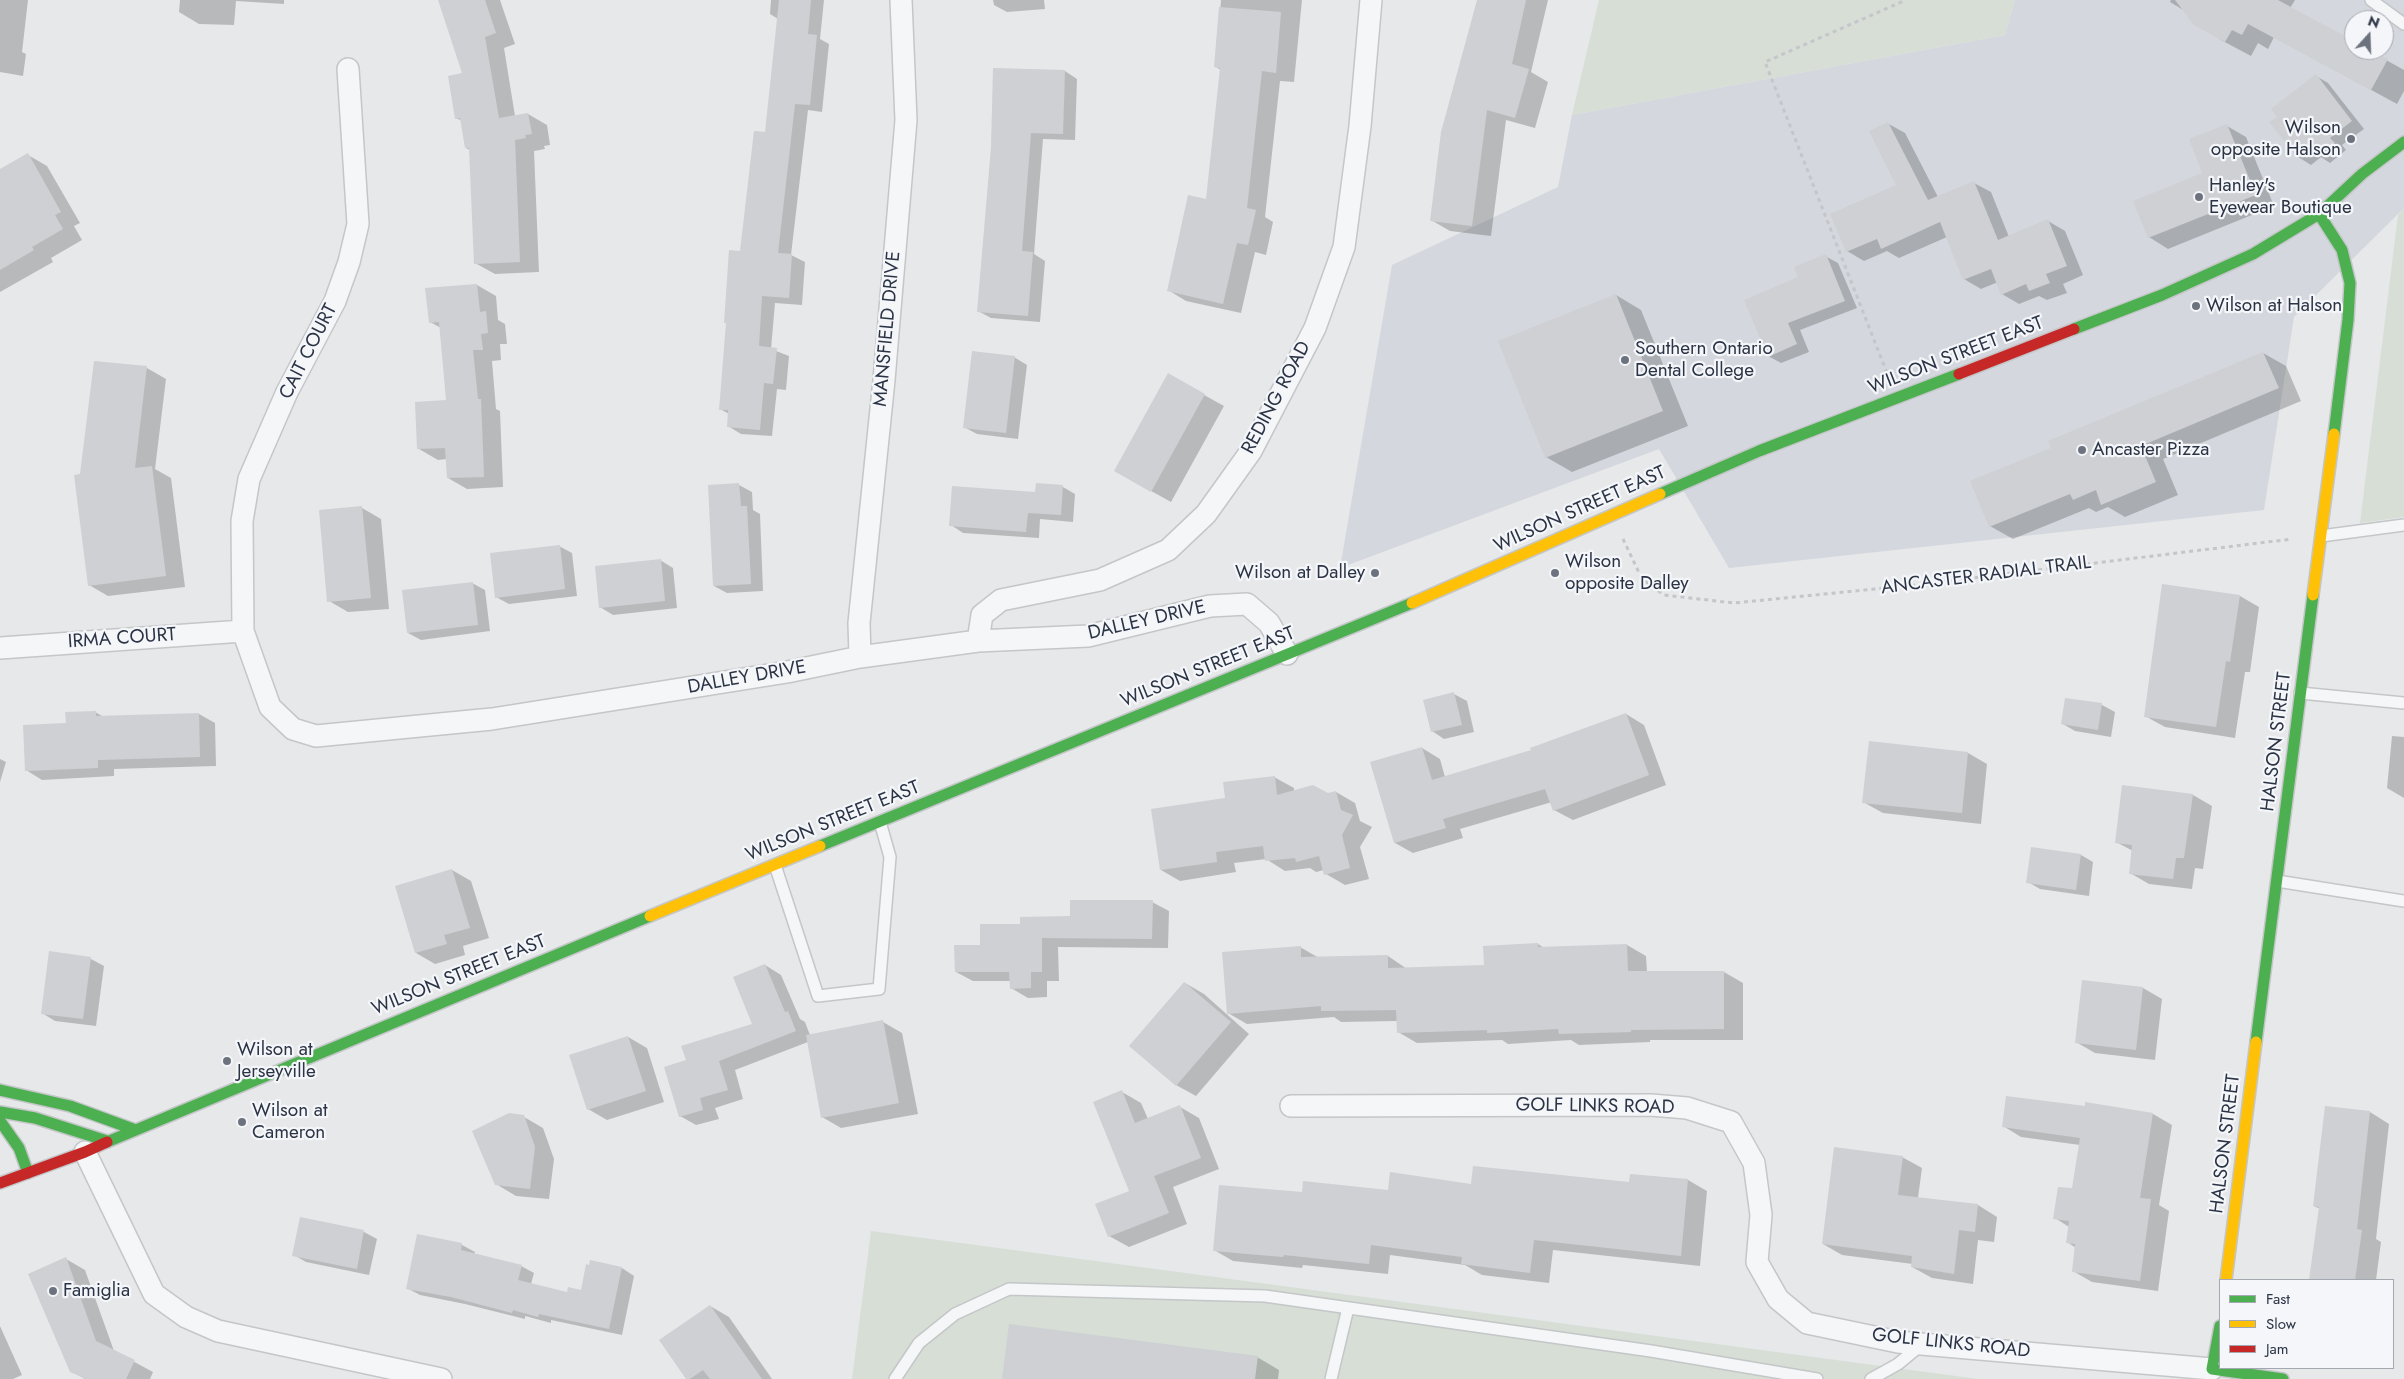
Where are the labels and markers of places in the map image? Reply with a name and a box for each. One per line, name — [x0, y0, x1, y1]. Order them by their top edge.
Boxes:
place label: Wilson opposite Halson — [2211, 117, 2341, 161]
marker: Wilson opposite Halson — [2345, 133, 2357, 145]
place label: Hanley's Eyewear Boutique — [2209, 175, 2352, 219]
marker: Hanley's Eyewear Boutique — [2193, 191, 2205, 203]
place label: Wilson at Halson — [2206, 295, 2342, 317]
marker: Wilson at Halson — [2190, 300, 2202, 312]
place label: Southern Ontario Dental College — [1635, 338, 1773, 382]
marker: Southern Ontario Dental College — [1619, 354, 1631, 366]
place label: Ancaster Pizza — [2092, 439, 2209, 461]
marker: Ancaster Pizza — [2076, 444, 2088, 456]
place label: Wilson opposite Dalley — [1565, 551, 1689, 595]
place label: Wilson at Dalley — [1235, 562, 1365, 584]
marker: Wilson at Dalley — [1369, 567, 1381, 579]
marker: Wilson opposite Dalley — [1549, 567, 1561, 579]
place label: Wilson at Jerseyville — [237, 1039, 316, 1083]
marker: Wilson at Jerseyville — [221, 1055, 233, 1067]
place label: Wilson at Cameron — [252, 1100, 328, 1144]
marker: Wilson at Cameron — [236, 1116, 248, 1128]
place label: Famiglia — [63, 1280, 130, 1302]
marker: Famiglia — [47, 1285, 59, 1297]

